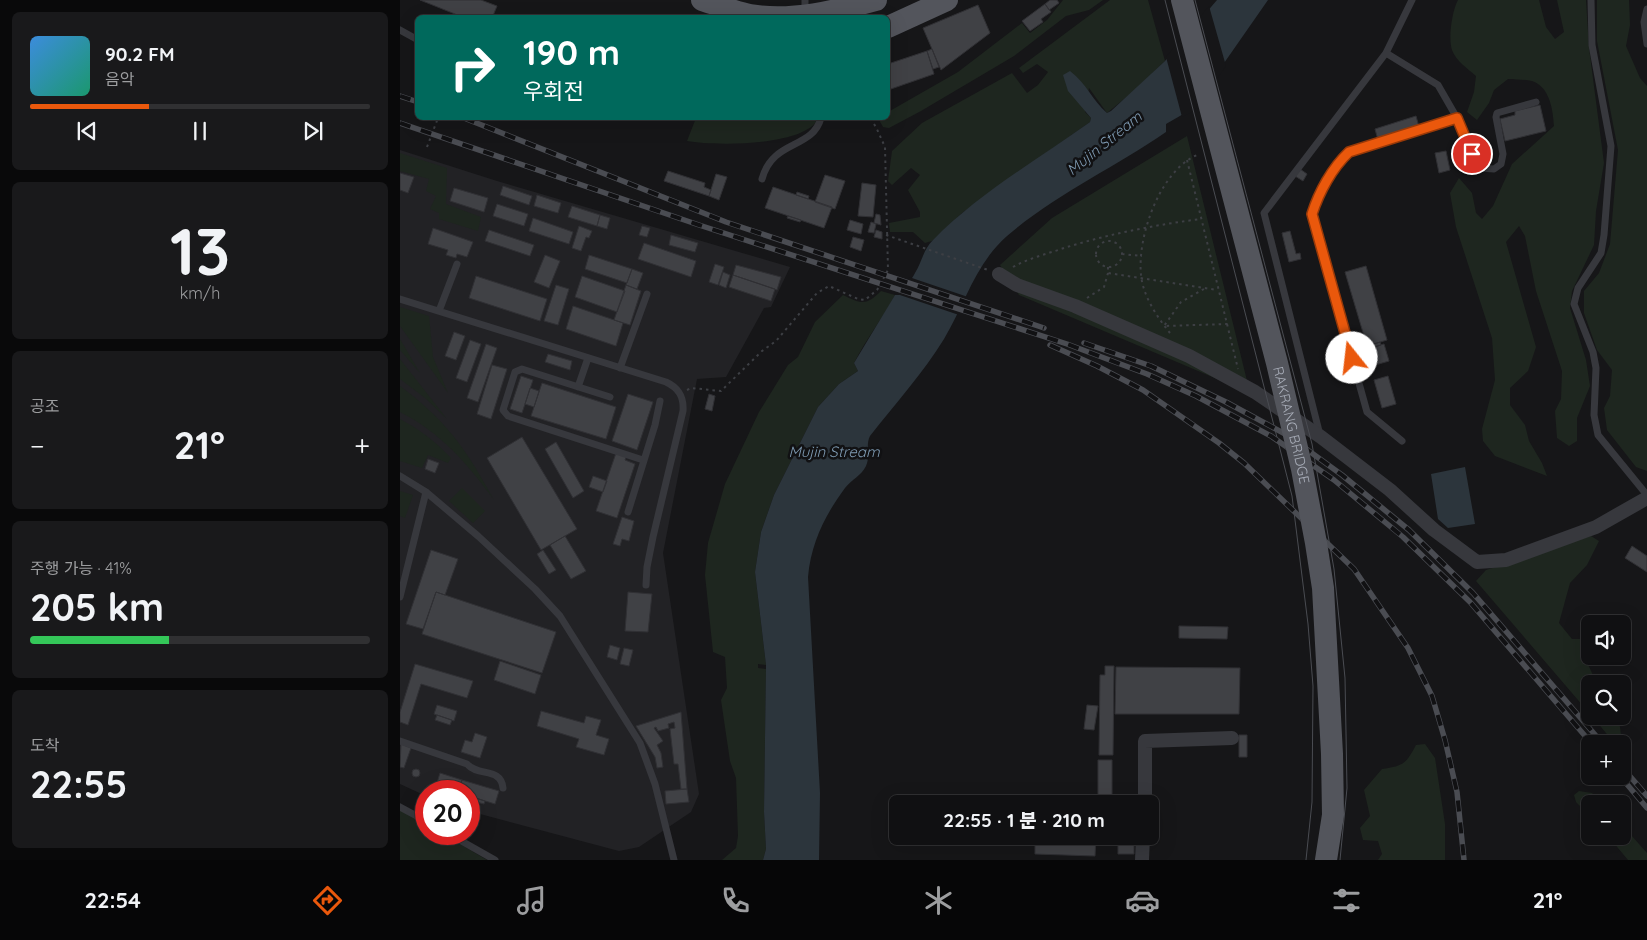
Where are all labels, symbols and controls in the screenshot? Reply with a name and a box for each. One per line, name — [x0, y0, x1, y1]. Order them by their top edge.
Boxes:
text: 190 m — [523, 30, 620, 74]
icon: right — [440, 35, 505, 100]
text: 90.2 FM — [105, 42, 175, 66]
text: 음악 — [105, 69, 134, 89]
text: 우회전 — [523, 77, 584, 105]
water label: Mujin Stream — [1063, 107, 1146, 179]
icon: previous — [73, 117, 101, 145]
icon: pause — [186, 117, 214, 145]
icon: next — [299, 117, 327, 145]
pin — [1451, 133, 1493, 175]
icon: arrive — [1458, 140, 1486, 168]
text: 13 — [170, 210, 230, 291]
text: km/h — [180, 283, 220, 303]
position arrow — [1325, 331, 1377, 383]
street label: RAKRANG BRIDGE — [1269, 365, 1314, 485]
text: 공조 — [30, 396, 59, 416]
text: 21° — [174, 421, 225, 469]
text: − — [30, 428, 45, 463]
text: + — [354, 428, 370, 463]
water label: Mujin Stream — [788, 442, 880, 461]
text: 주행 가능 · 41% — [30, 558, 132, 578]
text: 205 km — [30, 583, 164, 631]
map controls — [1581, 615, 1631, 845]
button: sound — [1581, 615, 1631, 665]
button: search — [1581, 675, 1631, 725]
text: 도착 — [30, 735, 59, 755]
button: + — [1581, 735, 1631, 785]
text: 22:55 — [30, 760, 127, 808]
speed limit sign: 20 — [415, 780, 480, 845]
button: − — [1581, 795, 1631, 845]
text: 22:55 · 1 분 · 210 m — [943, 808, 1105, 832]
icon: directions — [310, 883, 345, 918]
icon: music — [514, 883, 549, 918]
icon: phone — [718, 883, 753, 918]
icon: climate — [921, 883, 956, 918]
icon: car — [1125, 883, 1160, 918]
icon: filters — [1329, 883, 1364, 918]
text: 22:54 — [84, 886, 141, 914]
text: 21° — [1533, 886, 1562, 914]

